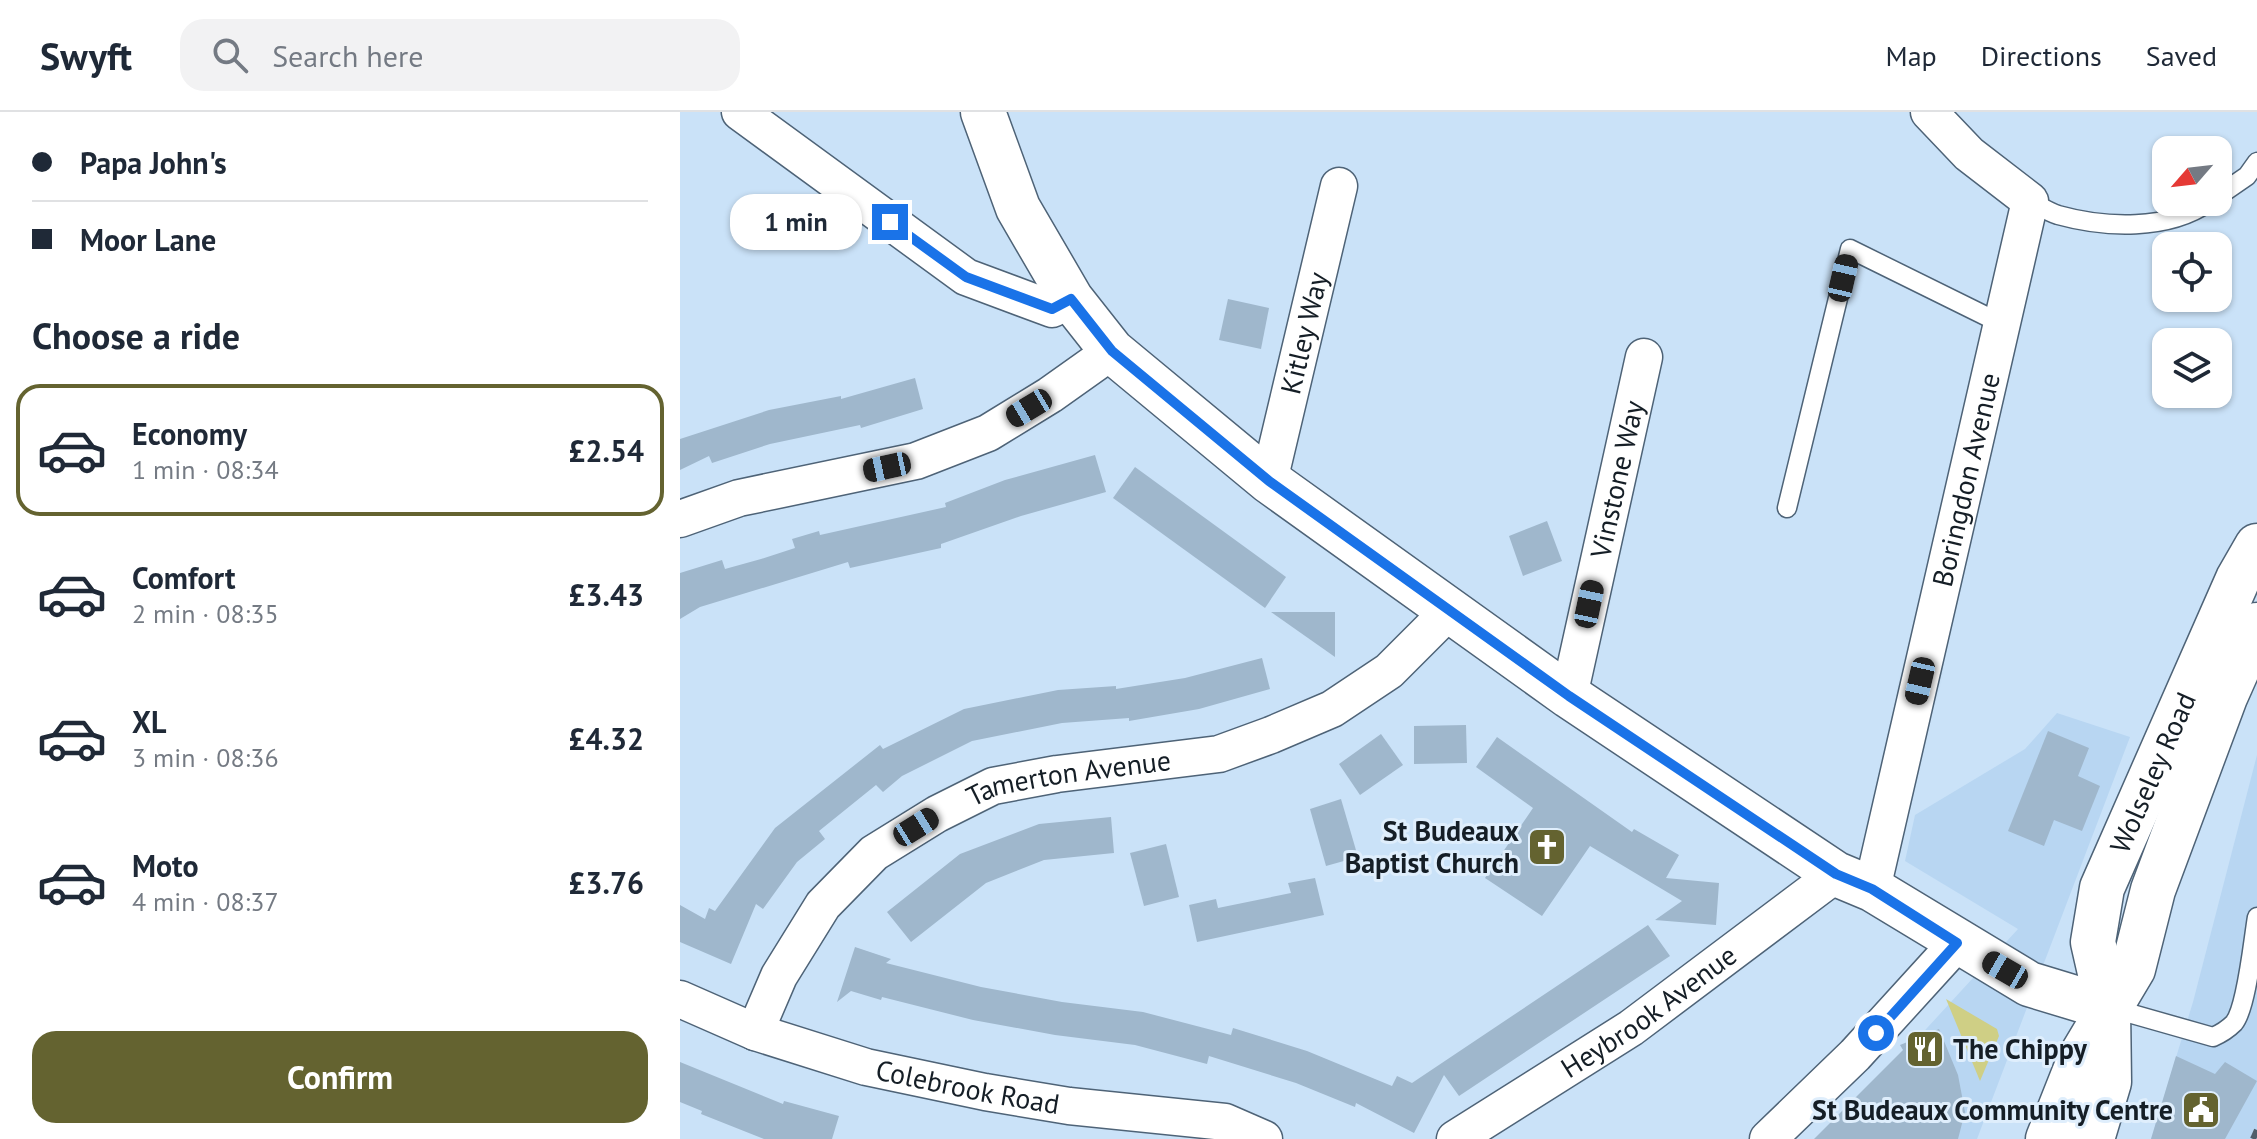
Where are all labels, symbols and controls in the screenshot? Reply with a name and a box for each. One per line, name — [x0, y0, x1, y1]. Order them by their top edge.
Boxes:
search box — [180, 19, 740, 91]
text: Swyft — [40, 31, 132, 80]
icon: search — [208, 33, 252, 77]
text: Search here — [272, 36, 423, 75]
text: Map — [1886, 37, 1937, 74]
text: Directions — [1981, 37, 2102, 74]
text: Saved — [2146, 37, 2217, 74]
north arrow — [2152, 136, 2232, 216]
map controls — [2152, 136, 2232, 408]
text: Papa John's — [80, 143, 227, 182]
callout: 1 min — [730, 194, 862, 250]
route end — [872, 204, 908, 240]
text: 1 min — [764, 205, 828, 238]
text: Moor Lane — [80, 220, 216, 259]
button: locate — [2152, 232, 2232, 312]
car — [1826, 252, 1860, 304]
street label: Kitley Way — [1271, 268, 1336, 398]
text: Choose a ride — [32, 312, 240, 359]
button: layers — [2152, 328, 2232, 408]
street label: Boringdon Avenue — [1923, 369, 2008, 590]
car — [1002, 385, 1056, 431]
street label: Vinstone Way — [1581, 397, 1652, 562]
icon: car — [36, 414, 108, 486]
text: Economy — [132, 414, 247, 453]
text: £2.54 — [569, 431, 644, 470]
car — [861, 450, 913, 484]
text: 1 min · 08:34 — [132, 453, 279, 486]
icon: car — [36, 558, 108, 630]
text: Comfort — [132, 558, 235, 597]
text: £3.43 — [569, 575, 644, 614]
car — [1572, 578, 1606, 630]
text: 2 min · 08:35 — [132, 597, 279, 630]
car — [1903, 655, 1937, 707]
street label: Wolseley Road — [2101, 686, 2204, 859]
icon: car — [36, 702, 108, 774]
text: XL — [132, 702, 166, 741]
text: £4.32 — [569, 719, 644, 758]
text: 3 min · 08:36 — [132, 741, 279, 774]
street label: Tamerton Avenue — [960, 741, 1173, 815]
car — [889, 804, 943, 850]
place label: St Budeaux Baptist Church — [1345, 812, 1519, 881]
church icon: St Budeaux Baptist Church — [1526, 826, 1568, 868]
icon: car — [36, 846, 108, 918]
text: Moto — [132, 846, 199, 885]
text: £3.76 — [569, 863, 644, 902]
text: 4 min · 08:37 — [132, 885, 279, 918]
street label: Heybrook Avenue — [1554, 936, 1744, 1086]
car — [1978, 948, 2032, 992]
route start — [1858, 1015, 1894, 1051]
restaurant icon: The Chippy — [1904, 1028, 1946, 1070]
place label: The Chippy — [1953, 1030, 2087, 1067]
button: Confirm — [32, 1031, 648, 1123]
street label: Colebrook Road — [872, 1051, 1062, 1122]
public building icon: St Budeaux Community Centre — [2180, 1089, 2222, 1131]
place label: St Budeaux Community Centre — [1812, 1091, 2173, 1128]

